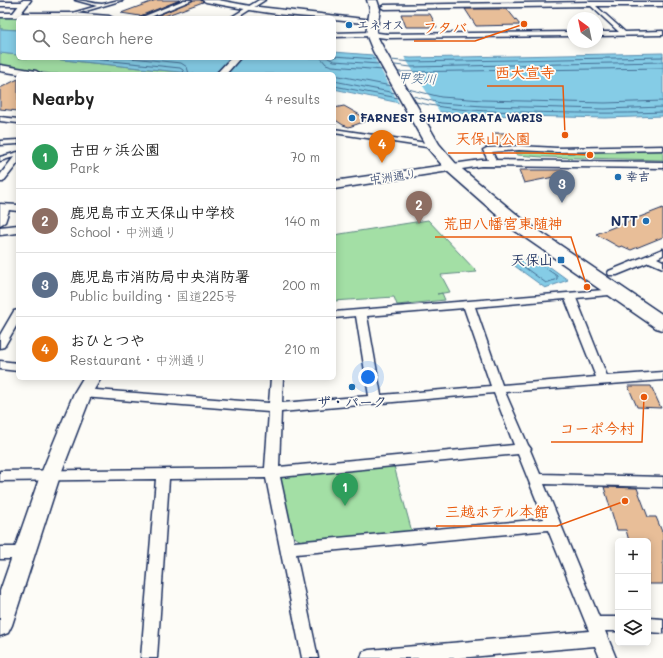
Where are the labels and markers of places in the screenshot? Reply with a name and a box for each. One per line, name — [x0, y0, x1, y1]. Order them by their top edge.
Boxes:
callout: フタバ — [414, 14, 475, 41]
place label: エネオス — [357, 16, 404, 32]
marker: エネオス — [344, 20, 354, 30]
callout: 西大宣寺 — [487, 59, 563, 86]
place label: FARNEST SHIMOARATA VARIS — [360, 109, 543, 125]
marker: FARNEST SHIMOARATA VARIS — [347, 113, 357, 123]
callout: 天保山公園 — [448, 126, 539, 153]
pin: 4 — [369, 130, 395, 163]
place label: 幸吉 — [626, 168, 650, 184]
pin: 3 — [549, 170, 575, 203]
marker: 幸吉 — [613, 172, 623, 182]
pin: 2 — [406, 191, 432, 224]
callout: 荒田八幡宮東随神 — [435, 210, 571, 237]
place label: NTT — [611, 211, 638, 230]
marker: NTT — [641, 216, 651, 226]
place label: 天保山 — [511, 250, 553, 269]
marker: 天保山 — [556, 255, 566, 265]
marker: ザ・パーク — [347, 382, 357, 392]
place label: ザ・パーク — [317, 392, 387, 411]
callout: コーポ今村 — [551, 415, 642, 442]
pin: 1 — [332, 473, 358, 506]
callout: 三越ホテル本館 — [436, 499, 557, 526]

